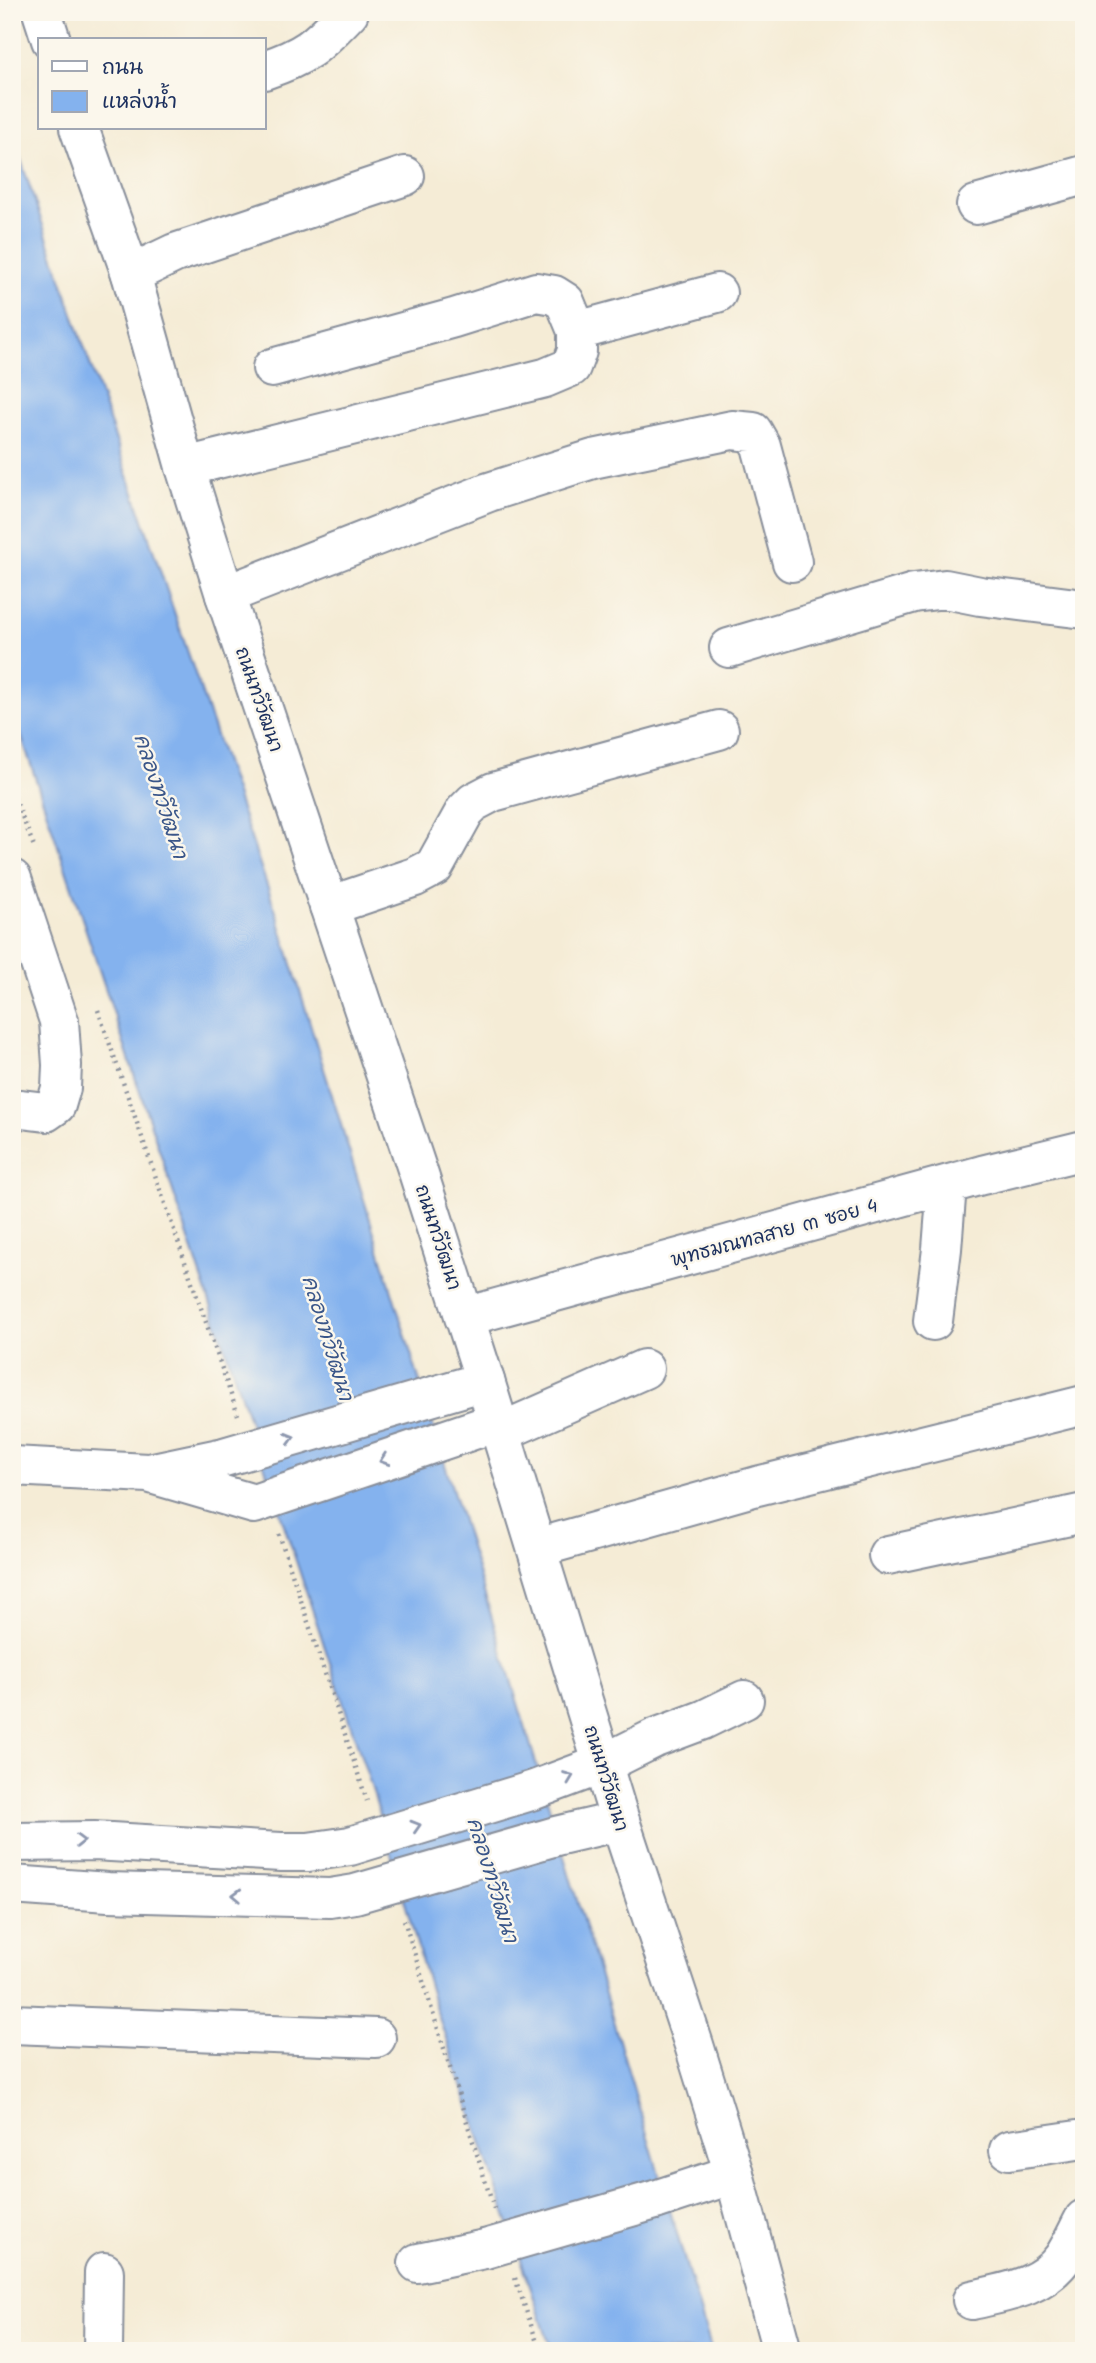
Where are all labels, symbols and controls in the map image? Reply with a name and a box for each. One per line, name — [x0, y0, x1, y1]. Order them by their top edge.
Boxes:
legend — [38, 38, 266, 130]
text: ถนน — [102, 52, 143, 85]
text: แหล่งน้ำ — [102, 82, 177, 119]
street label: ถนนทวีวัฒนา — [226, 643, 290, 756]
water label: คลองทวีวัฒนา — [124, 730, 196, 865]
street label: ถนนทวีวัฒนา — [406, 1181, 468, 1294]
street label: พุทธมณทลสาย ๓ ซอย 4 — [668, 1192, 881, 1276]
water label: คลองทวีวัฒนา — [292, 1272, 362, 1407]
one-way arrow — [284, 1431, 296, 1446]
one-way arrow — [378, 1452, 390, 1466]
street label: ถนนทวีวัฒนา — [575, 1722, 635, 1835]
one-way arrow — [562, 1772, 574, 1786]
water label: คลองทวีวัฒนา — [457, 1814, 527, 1949]
one-way arrow — [409, 1820, 421, 1835]
one-way arrow — [76, 1833, 86, 1849]
one-way arrow — [232, 1888, 243, 1903]

